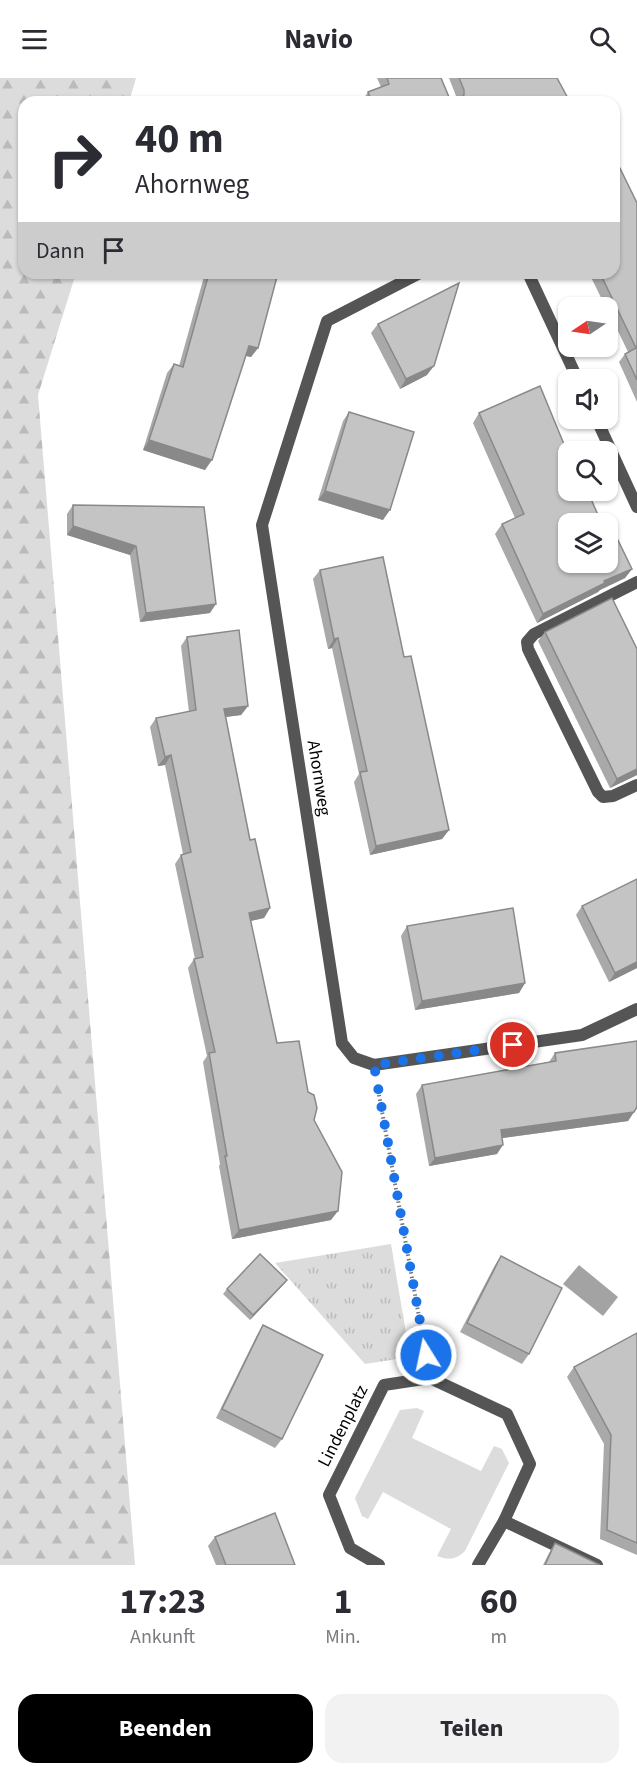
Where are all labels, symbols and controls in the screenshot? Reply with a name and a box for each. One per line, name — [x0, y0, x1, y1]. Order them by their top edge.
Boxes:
text: Navio — [284, 20, 353, 59]
icon: menu — [18, 23, 51, 56]
icon: search — [586, 23, 619, 56]
text: 40 m — [135, 109, 224, 169]
icon: right — [36, 120, 114, 198]
text: Ahornweg — [135, 165, 249, 204]
icon: arrive — [97, 234, 130, 267]
text: Dann — [36, 235, 85, 267]
north arrow — [558, 297, 618, 357]
map controls — [558, 297, 618, 573]
button: sound — [558, 369, 618, 429]
button: search — [558, 441, 618, 501]
button: layers — [558, 513, 618, 573]
street label: Ahornweg — [301, 738, 337, 818]
pin — [487, 1019, 538, 1070]
icon: arrive — [496, 1028, 529, 1061]
position arrow — [394, 1323, 458, 1387]
street label: Lindenplatz — [312, 1380, 374, 1471]
text: 17:23 — [119, 1576, 206, 1627]
text: 1 — [333, 1576, 352, 1627]
text: 60 — [480, 1576, 518, 1627]
text: Ankunft — [130, 1623, 195, 1651]
text: Min. — [325, 1623, 361, 1651]
text: m — [490, 1623, 507, 1651]
button: Beenden — [18, 1694, 313, 1763]
button: Teilen — [325, 1694, 619, 1763]

